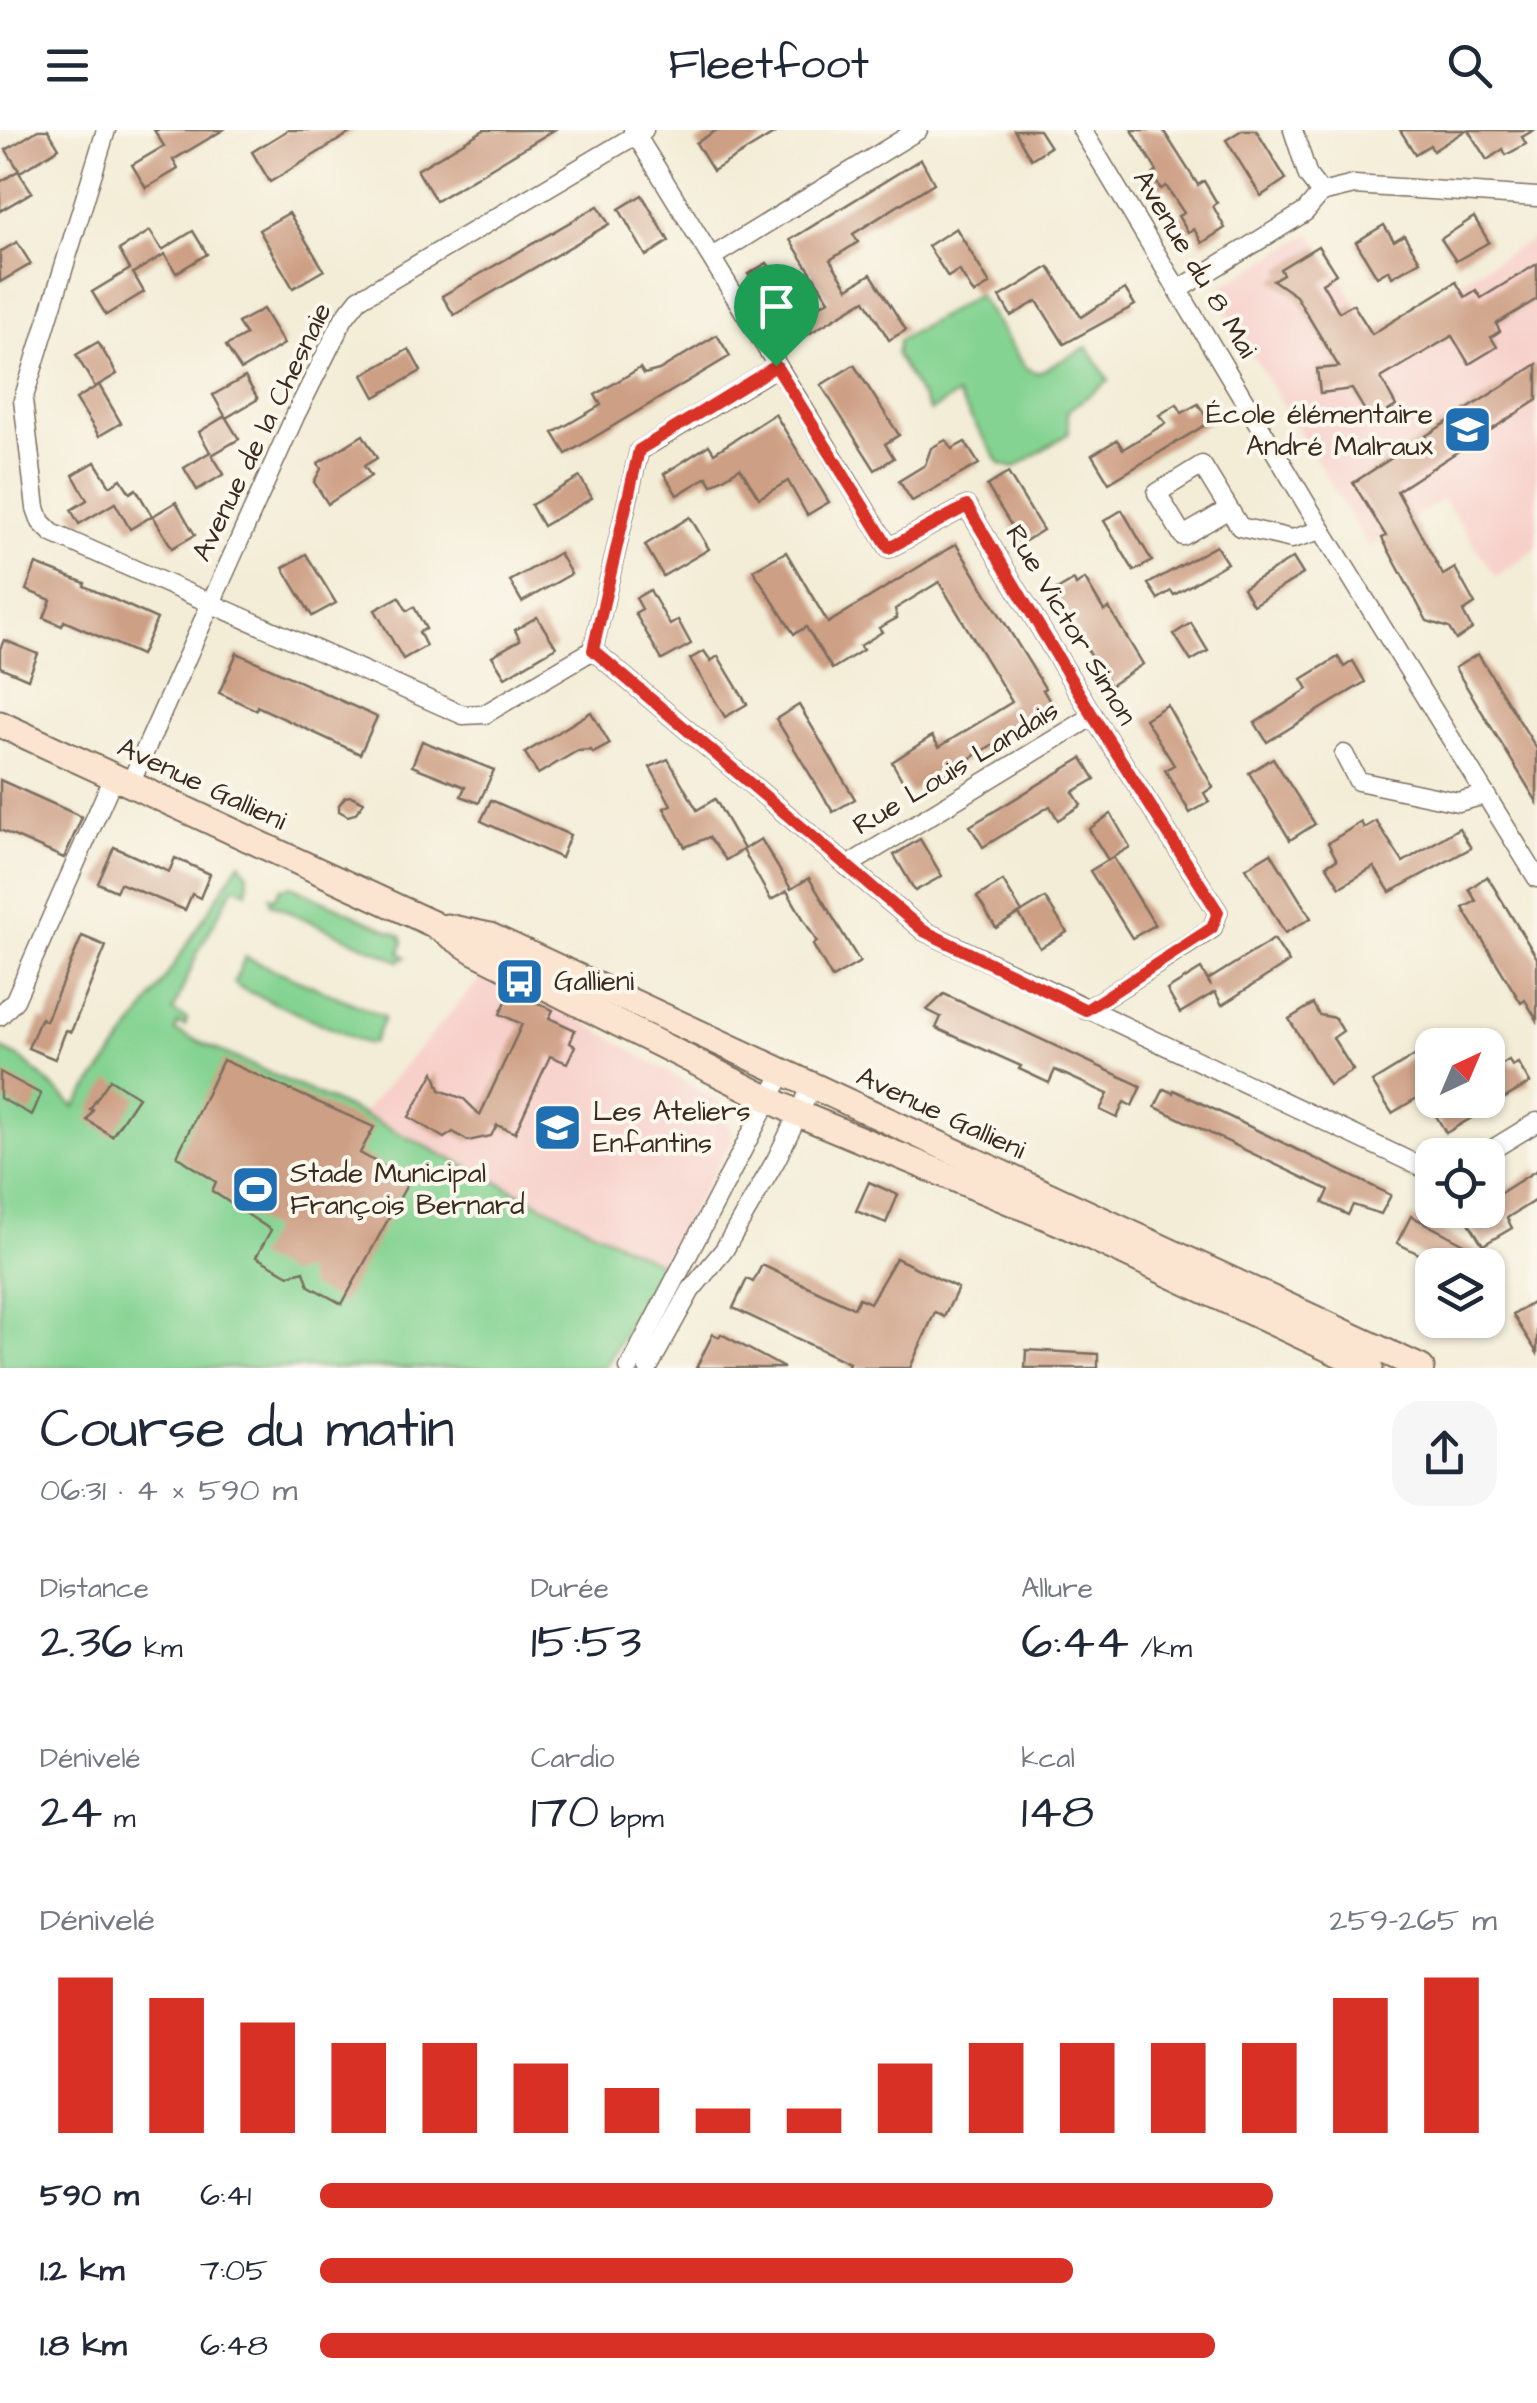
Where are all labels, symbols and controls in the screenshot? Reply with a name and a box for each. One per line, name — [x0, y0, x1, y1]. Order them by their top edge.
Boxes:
text: Fleetfoot — [668, 34, 869, 96]
icon: menu — [40, 38, 95, 93]
icon: search — [1442, 38, 1497, 93]
street label: Avenue du 8 Mai — [1123, 163, 1267, 365]
pin — [734, 264, 819, 367]
icon: arrive — [749, 279, 804, 334]
street label: Avenue de la Chesnaie — [182, 296, 342, 568]
place label: École élémentaire André Malraux — [1206, 395, 1434, 466]
school or university icon: École élémentaire André Malraux — [1442, 404, 1494, 456]
street label: Rue Victor Simon — [996, 517, 1146, 733]
street label: Rue Louis Landais — [846, 691, 1066, 845]
street label: Avenue Gallieni — [111, 728, 293, 840]
bus stop icon: Gallieni — [493, 955, 545, 1007]
place label: Gallieni — [554, 962, 634, 1001]
north arrow — [1415, 1028, 1505, 1118]
map controls — [1415, 1028, 1505, 1338]
street label: Avenue Gallieni — [850, 1057, 1032, 1169]
place label: Les Ateliers Enfantins — [593, 1092, 751, 1163]
school or university icon: Les Ateliers Enfantins — [532, 1101, 584, 1153]
button: locate — [1415, 1138, 1505, 1228]
place label: Stade Municipal François Bernard — [290, 1154, 525, 1225]
sports icon: Stade Municipal François Bernard — [229, 1163, 281, 1215]
button: layers — [1415, 1248, 1505, 1338]
text: Course du matin — [40, 1392, 455, 1468]
button: share — [1392, 1401, 1497, 1506]
text: 06:31 · 4 × 590 m — [40, 1468, 297, 1513]
text: Distance — [40, 1569, 149, 1608]
text: Durée — [531, 1569, 609, 1608]
text: Allure — [1021, 1569, 1093, 1608]
text: 2.36 — [40, 1608, 132, 1677]
text: 15:53 — [531, 1608, 642, 1677]
text: 6:44 — [1021, 1608, 1129, 1677]
text: km — [132, 1629, 183, 1668]
text: /km — [1129, 1629, 1192, 1668]
text: Dénivelé — [40, 1739, 141, 1778]
text: Cardio — [531, 1739, 615, 1778]
text: kcal — [1021, 1739, 1075, 1778]
text: 24 — [40, 1778, 103, 1847]
text: 170 — [531, 1778, 599, 1847]
text: 148 — [1021, 1778, 1094, 1847]
text: m — [103, 1799, 136, 1838]
text: bpm — [599, 1799, 664, 1838]
text: Dénivelé — [40, 1898, 155, 1943]
text: 259–265 m — [1329, 1898, 1497, 1943]
text: 590 m — [40, 2173, 139, 2218]
text: 6:41 — [200, 2173, 251, 2218]
text: 1.2 km — [40, 2248, 124, 2293]
text: 7:05 — [200, 2248, 268, 2293]
text: 1.8 km — [40, 2323, 127, 2368]
text: 6:48 — [200, 2323, 268, 2368]

